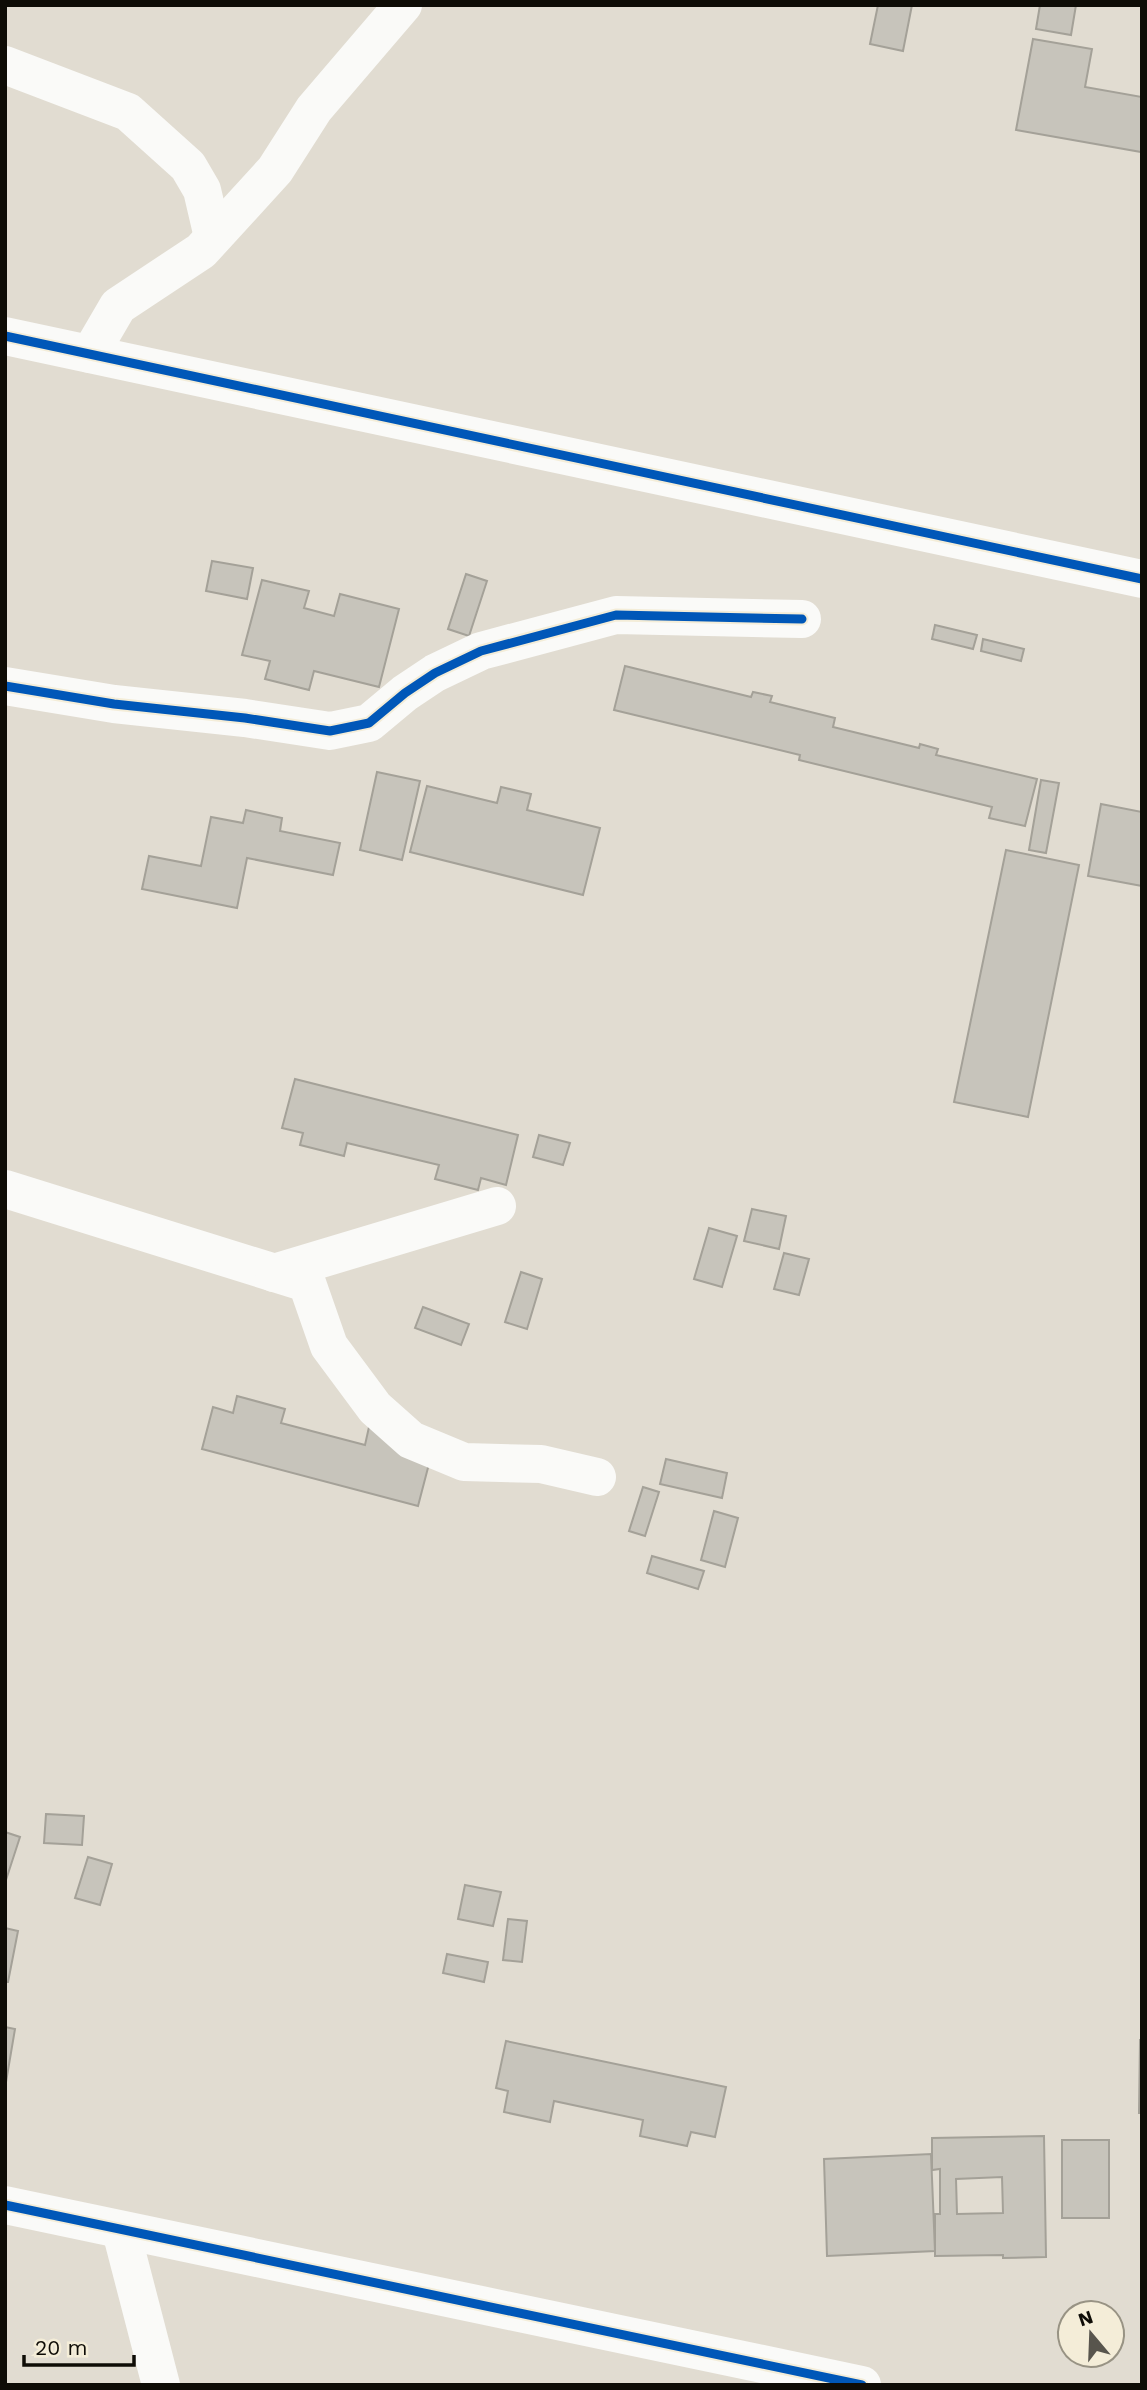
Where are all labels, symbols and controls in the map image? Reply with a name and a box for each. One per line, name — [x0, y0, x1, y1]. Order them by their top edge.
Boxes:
north arrow — [1056, 2299, 1126, 2369]
text: N — [1075, 2305, 1096, 2332]
scale bar — [24, 2324, 135, 2368]
text: 20 m — [35, 2335, 87, 2360]

